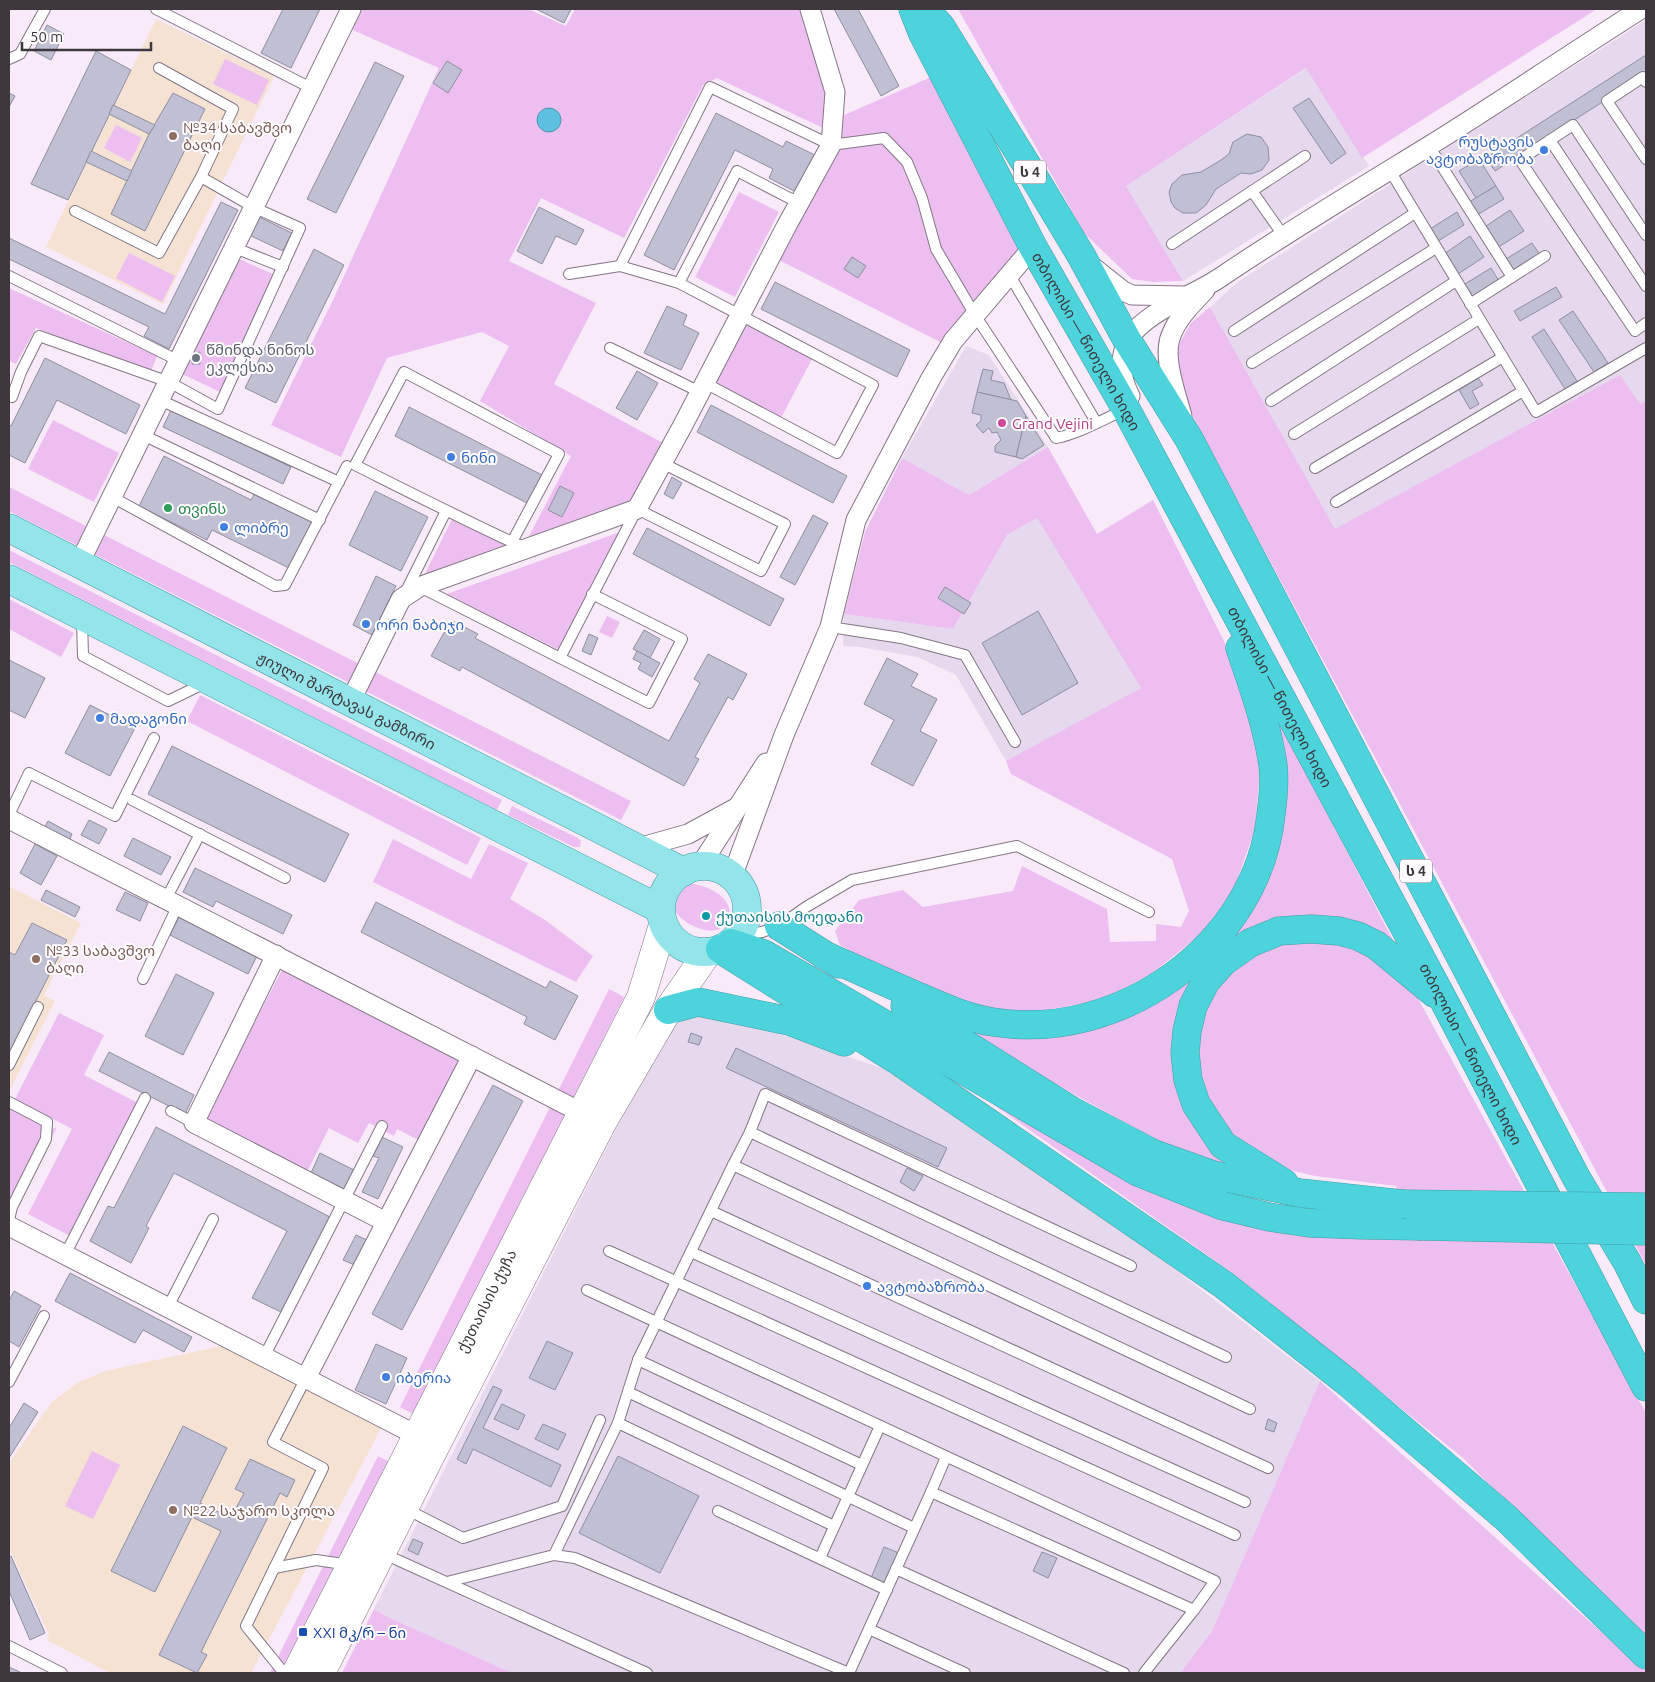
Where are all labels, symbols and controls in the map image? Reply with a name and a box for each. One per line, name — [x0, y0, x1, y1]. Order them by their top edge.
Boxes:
scale bar — [22, 20, 151, 52]
text: 50 m — [30, 28, 63, 45]
place label: №34 საბავშვო ბაღი — [183, 119, 292, 154]
marker: №34 საბავშვო ბაღი — [167, 130, 179, 142]
place label: რუსტავის ავტობაზრობა — [1426, 133, 1534, 168]
marker: რუსტავის ავტობაზრობა — [1538, 144, 1550, 156]
road number: ს 4 — [1014, 160, 1046, 183]
street label: თბილისი — წითელი ხიდი — [1029, 249, 1144, 433]
place label: წმინდა ნინოს ეკლესია — [206, 341, 315, 376]
marker: წმინდა ნინოს ეკლესია — [190, 352, 202, 364]
place label: Grand Vejini — [1012, 415, 1093, 432]
marker: Grand Vejini — [996, 417, 1008, 429]
place label: ნინი — [461, 449, 496, 466]
marker: ნინი — [445, 451, 457, 463]
place label: თვინს — [178, 500, 226, 518]
marker: თვინს — [162, 502, 174, 514]
place label: ლიბრე — [234, 519, 289, 537]
marker: ლიბრე — [218, 521, 230, 533]
street label: თბილისი — წითელი ხიდი — [1225, 603, 1336, 790]
place label: ორი ნაბიჯი — [376, 616, 464, 634]
marker: ორი ნაბიჯი — [360, 618, 372, 630]
street label: ჟიული შარტავას გამზირი — [254, 648, 439, 753]
place label: მადაგონი — [110, 710, 187, 728]
marker: მადაგონი — [94, 712, 106, 724]
road number: ს 4 — [1400, 859, 1432, 882]
place label: ქუთაისის მოედანი — [716, 908, 863, 926]
marker: ქუთაისის მოედანი — [700, 910, 712, 922]
place label: №33 საბავშვო ბაღი — [46, 942, 155, 977]
marker: №33 საბავშვო ბაღი — [30, 953, 42, 965]
street label: თბილისი — წითელი ხიდი — [1417, 960, 1526, 1148]
street label: ქუთაისის ქუჩა — [453, 1246, 519, 1355]
place label: ავტობაზრობა — [877, 1278, 985, 1296]
marker: ავტობაზრობა — [861, 1280, 873, 1292]
place label: იბერია — [396, 1369, 451, 1387]
marker: იბერია — [380, 1371, 392, 1383]
place label: №22 საჯარო სკოლა — [183, 1502, 335, 1520]
marker: №22 საჯარო სკოლა — [167, 1504, 179, 1516]
place label: XXI მკ/რ – ნი — [313, 1624, 406, 1642]
marker: XXI მკ/რ – ნი — [297, 1626, 309, 1638]

